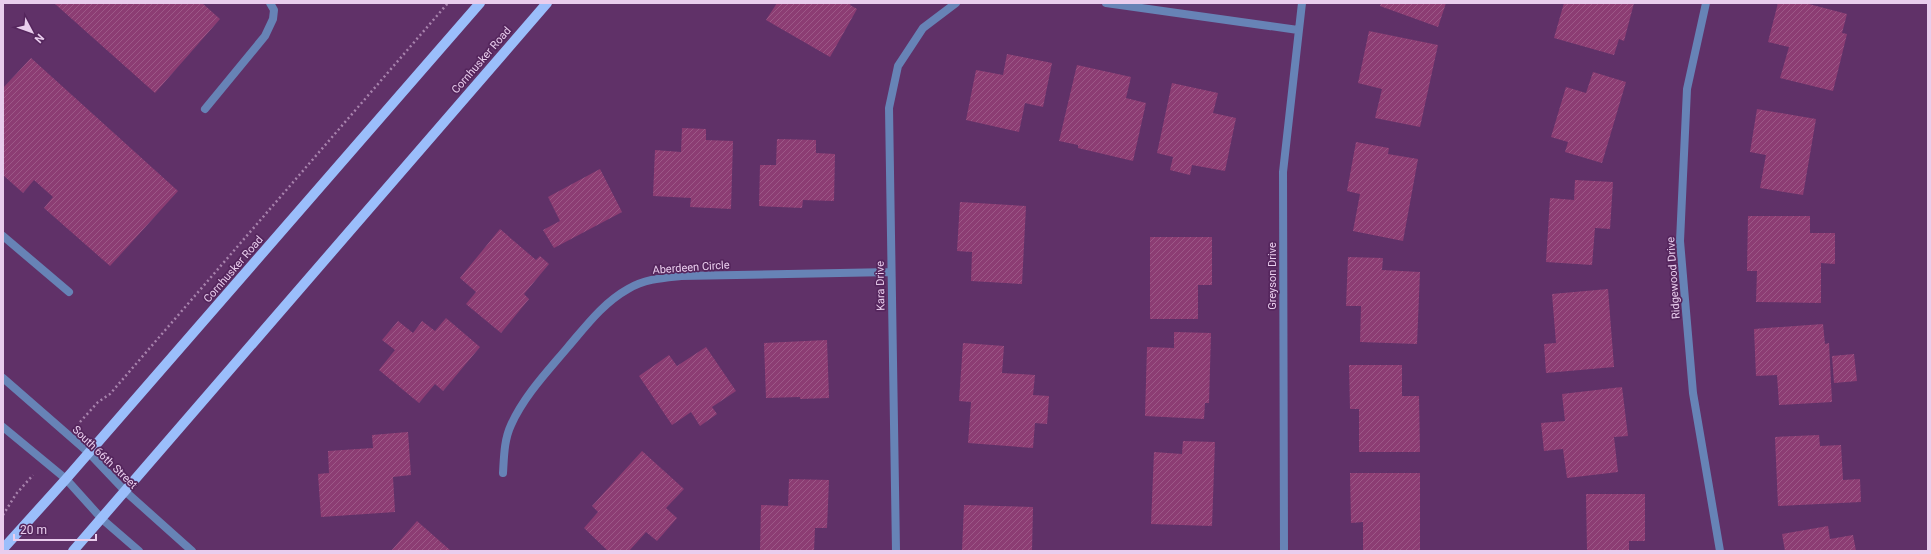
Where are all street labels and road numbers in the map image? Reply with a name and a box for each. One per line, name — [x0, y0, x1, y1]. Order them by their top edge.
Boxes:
street label: Cornhusker Road — [449, 24, 514, 96]
street label: Cornhusker Road — [201, 233, 266, 305]
street label: Ridgewood Drive — [1664, 236, 1683, 319]
street label: Greyson Drive — [1266, 242, 1279, 310]
street label: Aberdeen Circle — [652, 258, 730, 277]
street label: Kara Drive — [874, 261, 887, 311]
street label: South 66th Street — [70, 423, 140, 492]

